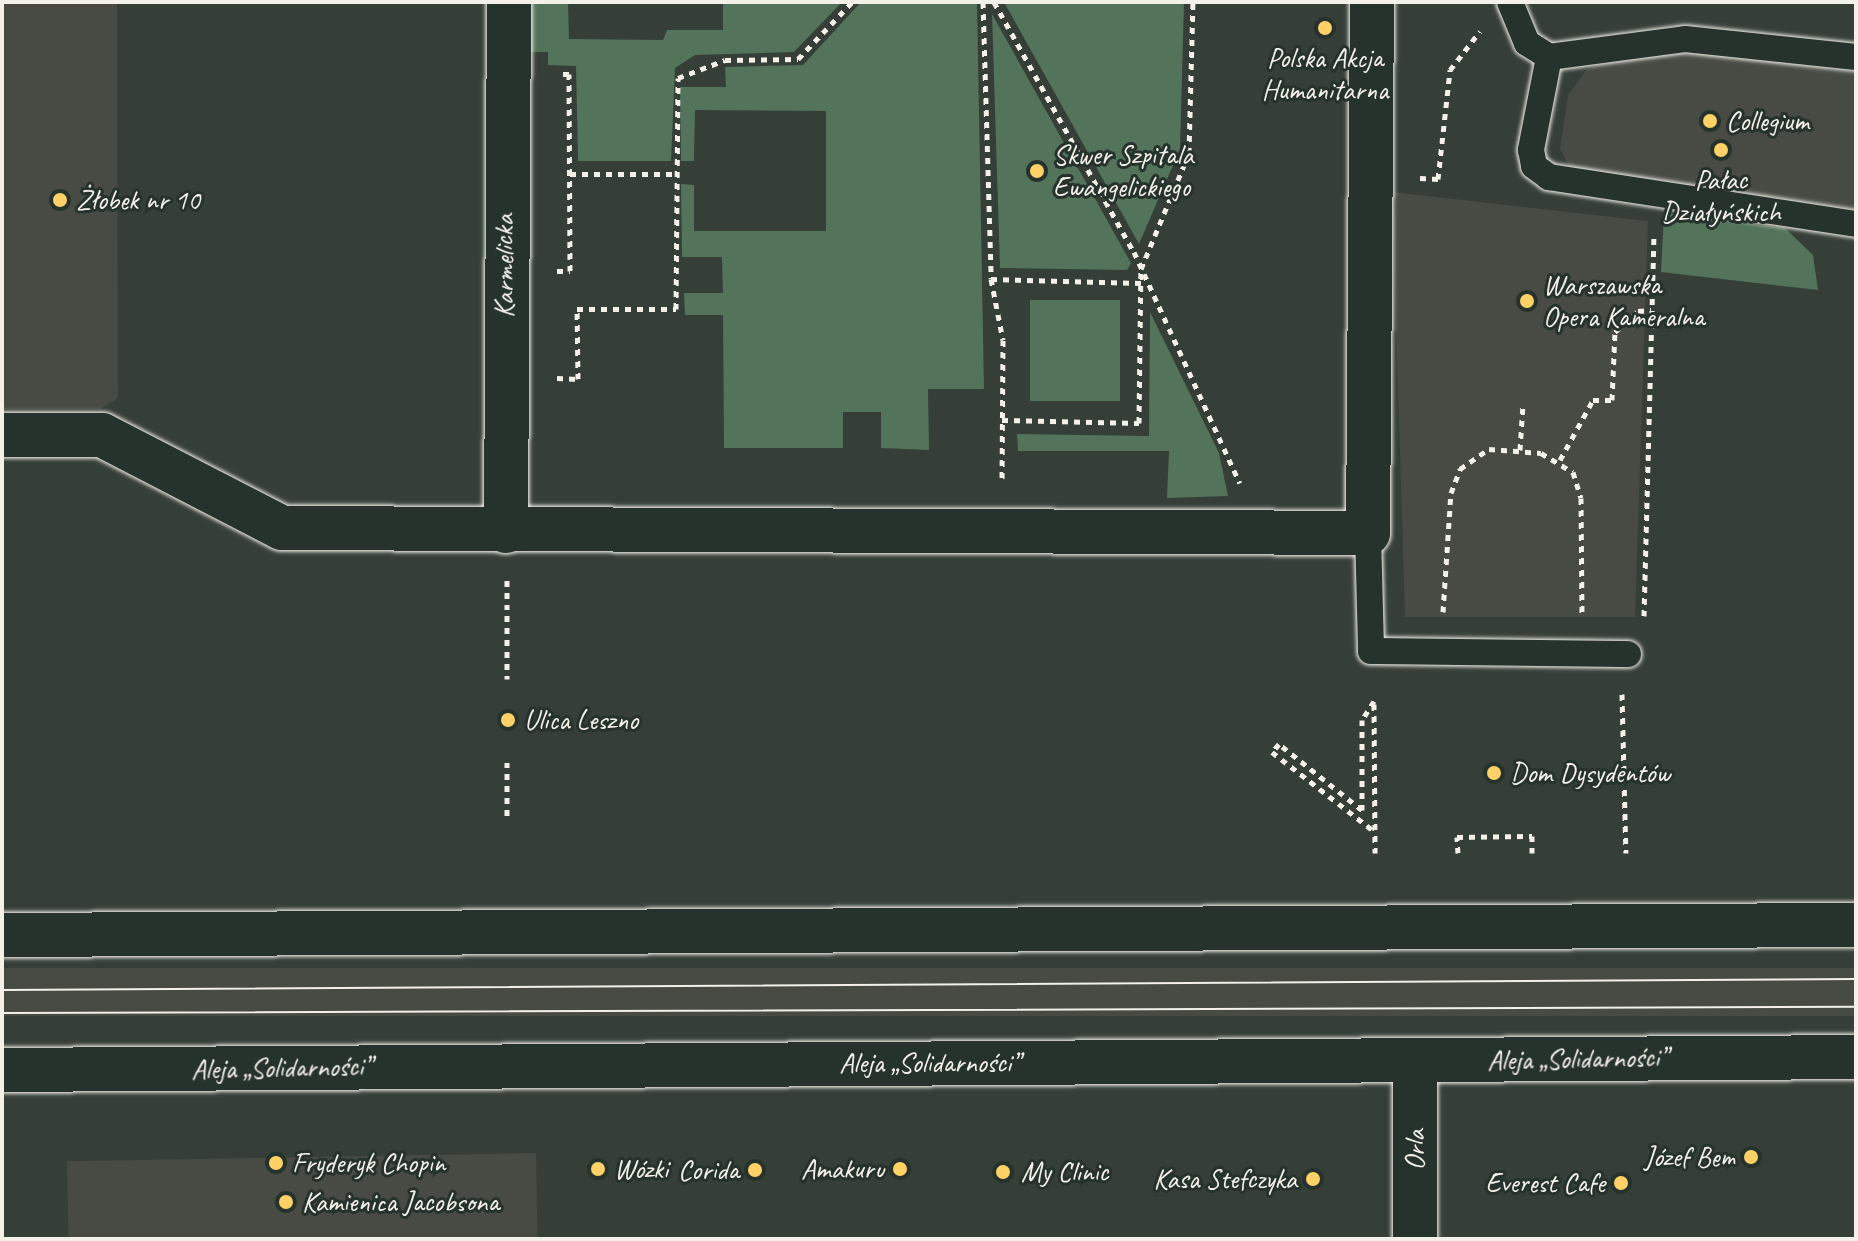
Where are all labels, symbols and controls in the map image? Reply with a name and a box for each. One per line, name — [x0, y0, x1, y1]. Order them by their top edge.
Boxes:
marker: Polska Akcja Humanitarna — [1316, 19, 1334, 37]
place label: Polska Akcja Humanitarna — [1262, 41, 1388, 107]
place label: Collegium — [1726, 104, 1809, 138]
marker: Collegium — [1701, 112, 1719, 130]
place label: Skwer Szpitala Ewangelickiego — [1053, 138, 1193, 204]
marker: Pałac Działyńskich — [1712, 141, 1730, 159]
marker: Skwer Szpitala Ewangelickiego — [1028, 162, 1046, 180]
place label: Pałac Działyńskich — [1661, 163, 1781, 229]
place label: Żłobek nr 10 — [76, 183, 200, 217]
marker: Żłobek nr 10 — [51, 191, 69, 209]
street label: Karmelicka — [487, 214, 521, 318]
place label: Warszawska Opera Kameralna — [1543, 268, 1706, 334]
marker: Warszawska Opera Kameralna — [1518, 292, 1536, 310]
place label: Ulica Leszno — [524, 703, 638, 737]
marker: Ulica Leszno — [499, 711, 517, 729]
place label: Dom Dysydentów — [1510, 756, 1670, 790]
marker: Dom Dysydentów — [1485, 764, 1503, 782]
street label: Aleja „Solidarności” — [1487, 1041, 1667, 1077]
street label: Aleja „Solidarności” — [839, 1046, 1019, 1080]
street label: Aleja „Solidarności” — [191, 1050, 371, 1086]
street label: Orla — [1398, 1130, 1432, 1170]
place label: Józef Bem — [1644, 1140, 1735, 1174]
place label: Fryderyk Chopin — [292, 1146, 445, 1180]
marker: Józef Bem — [1742, 1148, 1760, 1166]
place label: Wózki — [614, 1152, 668, 1186]
place label: Amakuru — [801, 1152, 884, 1186]
place label: Corida — [678, 1153, 739, 1187]
marker: Fryderyk Chopin — [267, 1154, 285, 1172]
place label: My Clinic — [1021, 1155, 1109, 1189]
marker: Wózki — [589, 1160, 607, 1178]
marker: Amakuru — [891, 1160, 909, 1178]
marker: Corida — [746, 1161, 764, 1179]
marker: My Clinic — [992, 1161, 1014, 1183]
place label: Kasa Stefczyka — [1153, 1162, 1297, 1196]
place label: Everest Cafe — [1485, 1166, 1605, 1200]
marker: Kasa Stefczyka — [1304, 1170, 1322, 1188]
marker: Everest Cafe — [1612, 1174, 1630, 1192]
place label: Kamienica Jacobsona — [302, 1185, 500, 1219]
marker: Kamienica Jacobsona — [277, 1193, 295, 1211]

